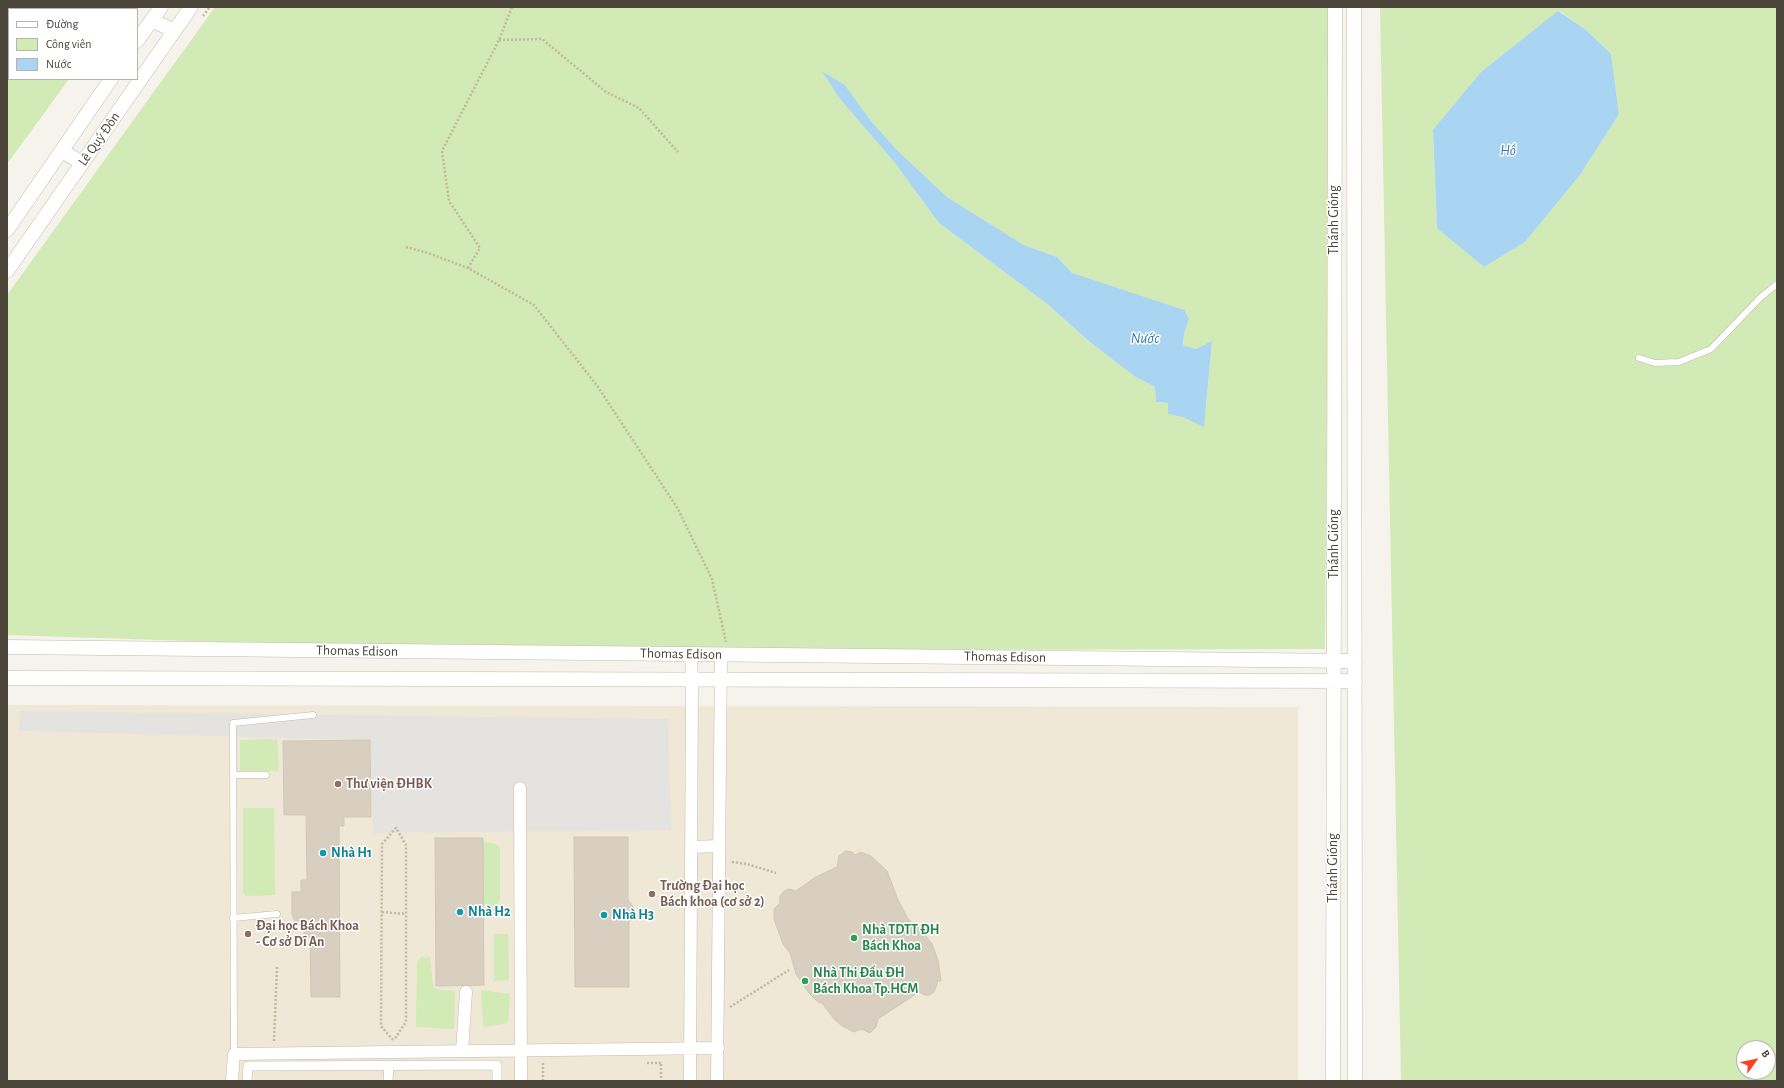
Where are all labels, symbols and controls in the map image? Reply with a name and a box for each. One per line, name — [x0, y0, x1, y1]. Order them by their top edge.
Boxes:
legend — [8, 8, 138, 80]
text: Đường — [46, 18, 78, 30]
text: Công viên — [46, 38, 92, 50]
text: Nước — [46, 58, 71, 70]
street label: Lê Quý Đôn — [74, 109, 124, 169]
water label: Hồ — [1500, 141, 1516, 159]
street label: Thánh Gióng — [1326, 185, 1342, 255]
water label: Nước — [1131, 329, 1159, 347]
street label: Thánh Gióng — [1326, 509, 1342, 579]
street label: Thomas Edison — [316, 642, 398, 660]
street label: Thomas Edison — [640, 645, 722, 663]
street label: Thomas Edison — [964, 648, 1046, 666]
place label: Thư viện ĐHBK — [346, 776, 432, 792]
marker: Thư viện ĐHBK — [333, 779, 343, 789]
street label: Thánh Gióng — [1325, 833, 1341, 903]
place label: Nhà H1 — [331, 845, 372, 861]
marker: Nhà H1 — [318, 848, 328, 858]
place label: Trường Đại học Bách khoa (cơ sở 2) — [660, 878, 765, 910]
marker: Trường Đại học Bách khoa (cơ sở 2) — [647, 889, 657, 899]
place label: Nhà H2 — [468, 904, 511, 920]
marker: Nhà H2 — [455, 907, 465, 917]
place label: Nhà H3 — [612, 907, 654, 923]
marker: Nhà H3 — [599, 910, 609, 920]
place label: Đại học Bách Khoa - Cơ sở Dĩ An — [256, 918, 359, 950]
place label: Nhà TDTT ĐH Bách Khoa — [862, 922, 939, 954]
marker: Đại học Bách Khoa - Cơ sở Dĩ An — [243, 929, 253, 939]
marker: Nhà TDTT ĐH Bách Khoa — [849, 933, 859, 943]
place label: Nhà Thi Đấu ĐH Bách Khoa Tp.HCM — [813, 965, 918, 998]
marker: Nhà Thi Đấu ĐH Bách Khoa Tp.HCM — [800, 976, 810, 986]
north arrow — [1736, 1040, 1776, 1080]
text: B — [1759, 1048, 1772, 1059]

